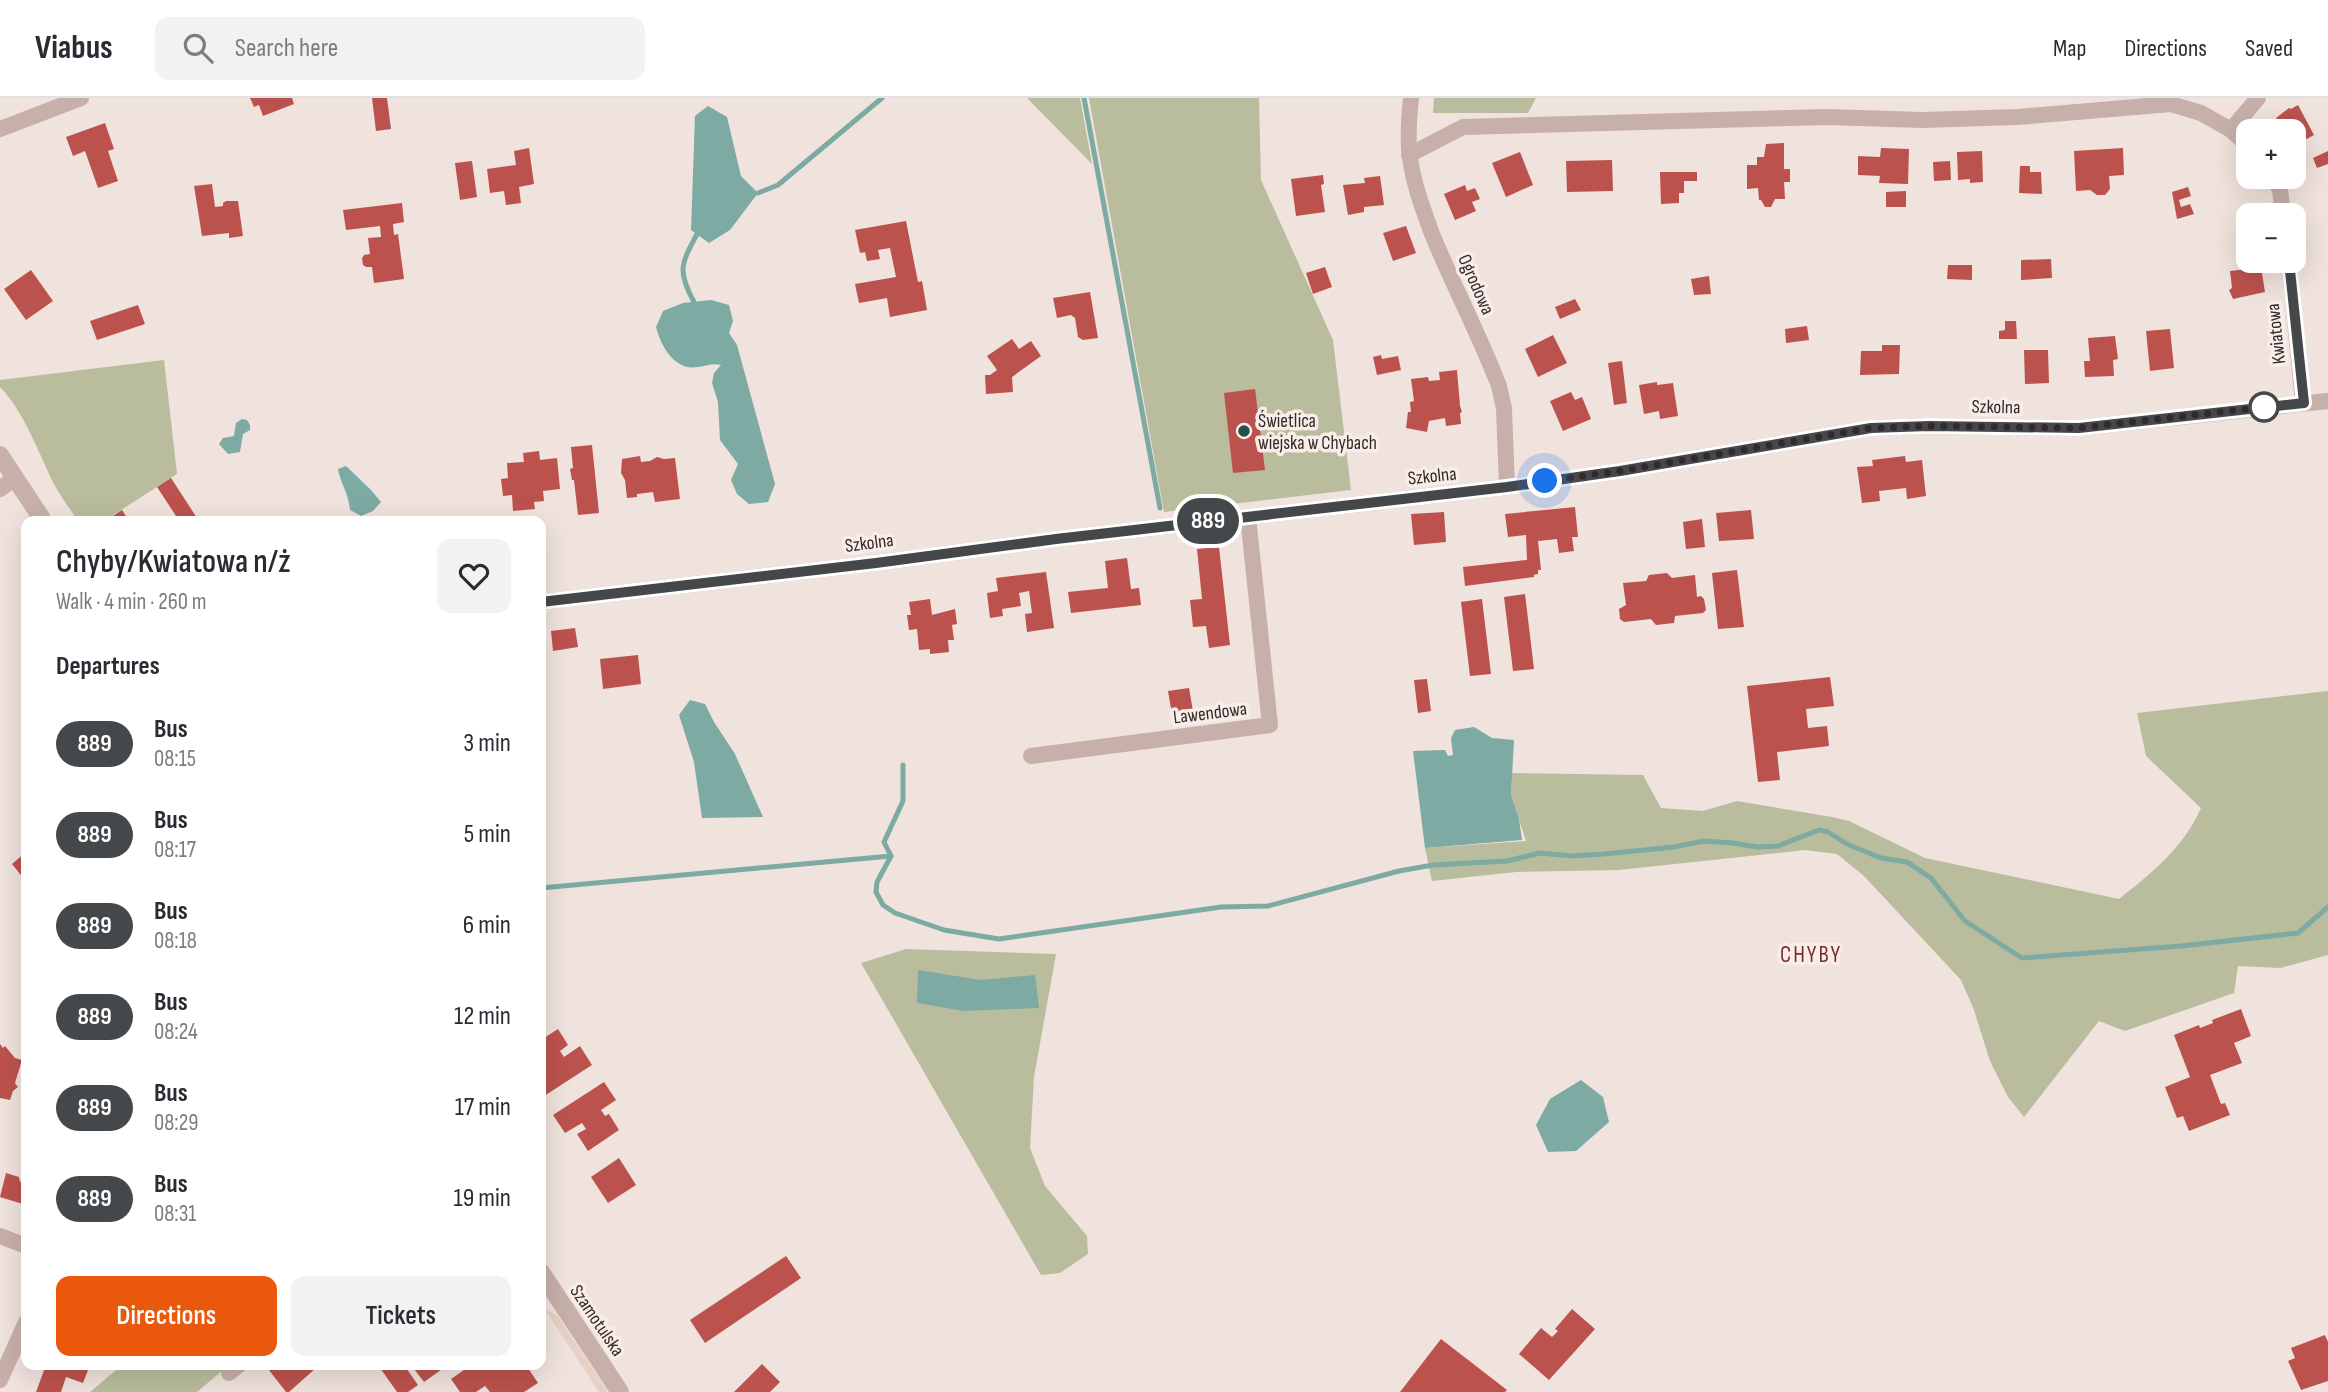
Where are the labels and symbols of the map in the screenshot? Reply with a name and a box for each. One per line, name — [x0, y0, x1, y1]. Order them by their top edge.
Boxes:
street label: Ogrodowa — [1452, 251, 1499, 318]
street label: Kwiatowa — [2262, 302, 2291, 365]
unlabelled marker — [2249, 392, 2279, 422]
street label: Szkolna — [1971, 396, 2021, 419]
place label: Świetlica wiejska w Chybach — [1258, 410, 1377, 455]
marker: Świetlica wiejska w Chybach — [1236, 423, 1252, 439]
street label: Szkolna — [1407, 463, 1458, 490]
your location — [1527, 463, 1562, 498]
line badge: 889 — [1168, 498, 1248, 544]
street label: Szkolna — [844, 529, 895, 558]
street label: Lawendowa — [1172, 698, 1248, 729]
district label: CHYBY — [1780, 941, 1842, 969]
street label: Szamotulska — [565, 1281, 629, 1361]

